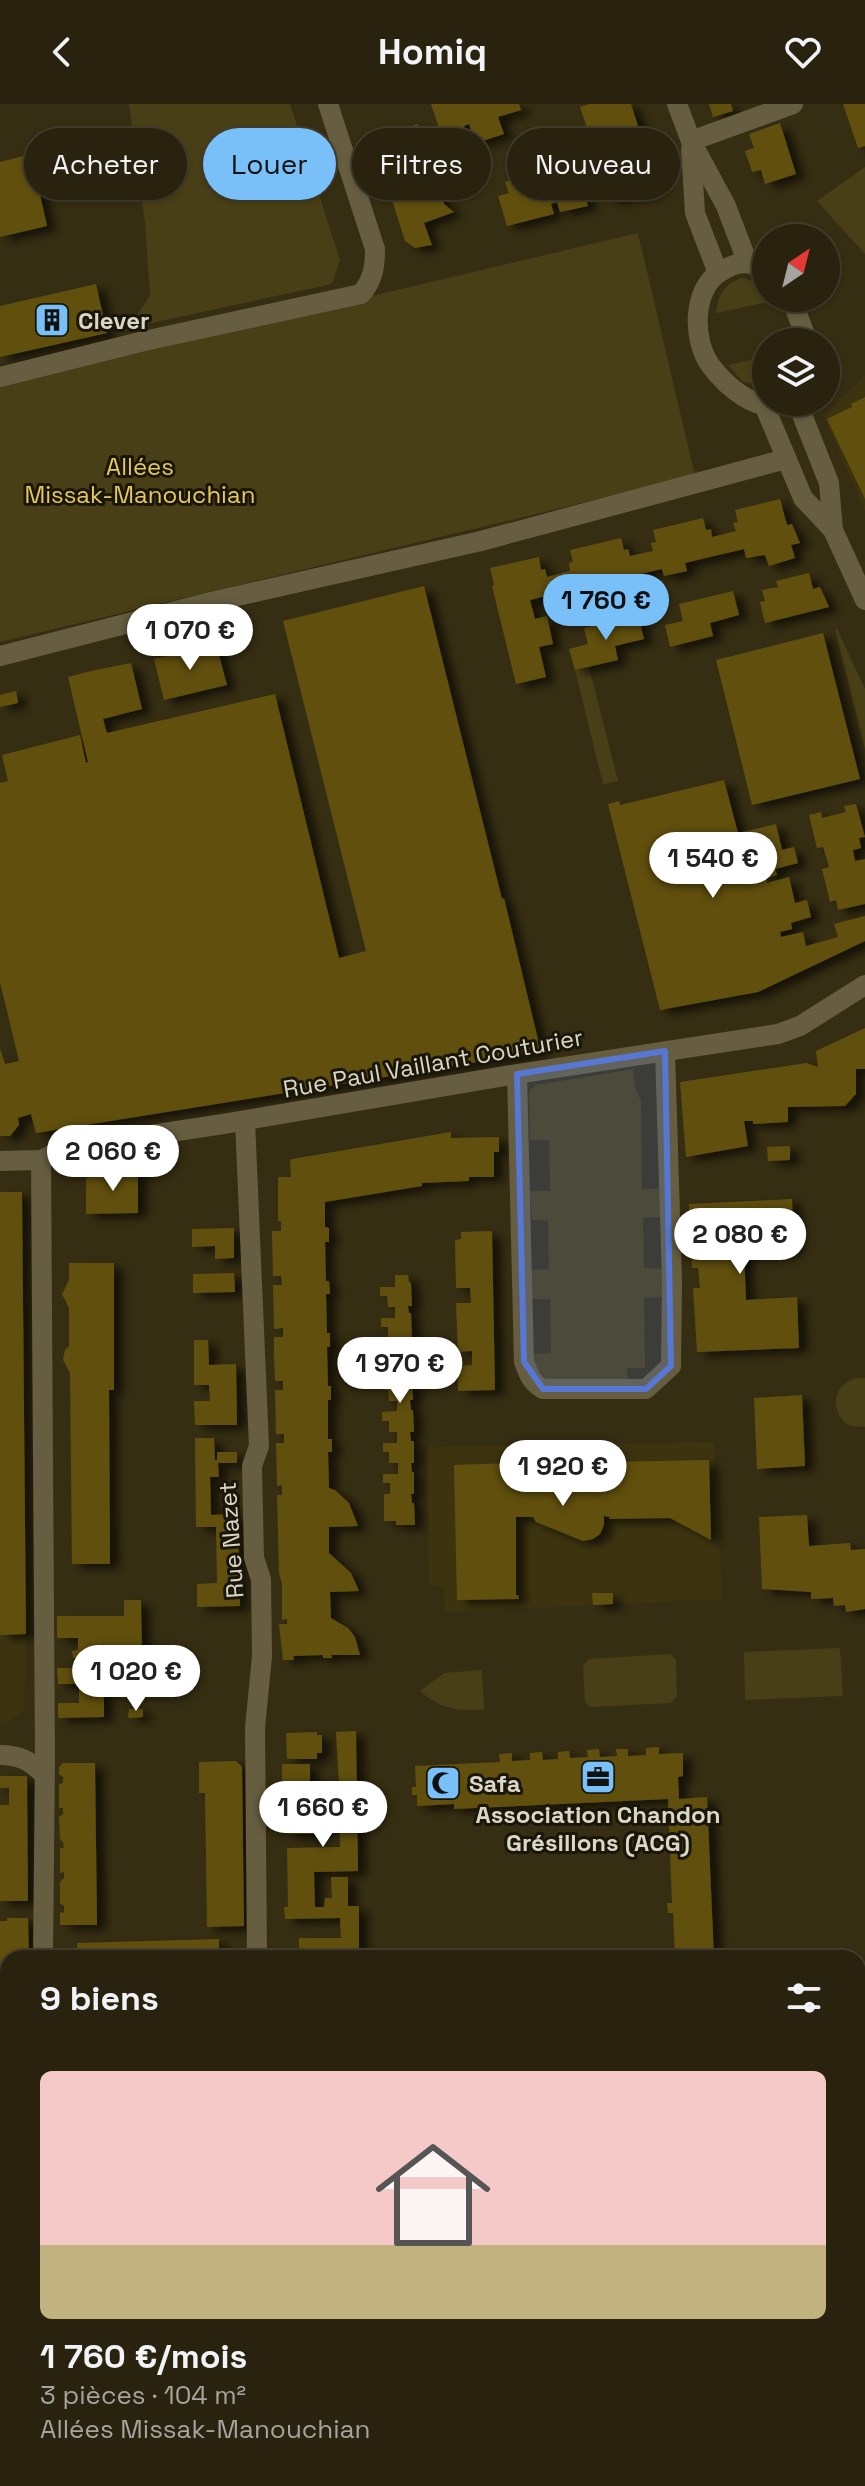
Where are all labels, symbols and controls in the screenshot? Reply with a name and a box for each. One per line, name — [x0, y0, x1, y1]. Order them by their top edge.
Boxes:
text: Homiq — [378, 29, 487, 75]
icon: back — [40, 30, 84, 74]
icon: heart — [781, 30, 825, 74]
chip: Acheter — [24, 128, 187, 200]
chip: Louer — [203, 128, 336, 200]
chip: Filtres — [352, 128, 491, 200]
chip: Nouveau — [507, 128, 680, 200]
north arrow — [752, 224, 840, 312]
map controls — [752, 224, 840, 416]
building icon: Clever — [33, 301, 71, 339]
place label: Clever — [78, 305, 150, 336]
button: layers — [752, 328, 840, 416]
park label: Allées Missak-Manouchian — [24, 451, 256, 510]
pin: 1 760 € — [532, 574, 680, 642]
text: 1 760 € — [561, 583, 651, 617]
pin: 1 070 € — [116, 604, 264, 672]
text: 1 070 € — [145, 613, 235, 647]
pin: 1 540 € — [639, 832, 787, 900]
text: 1 540 € — [667, 841, 759, 875]
street label: Rue Paul Vaillant Couturier — [281, 1021, 585, 1105]
pin: 2 060 € — [39, 1125, 187, 1193]
text: 2 060 € — [65, 1134, 161, 1168]
pin: 2 080 € — [666, 1208, 814, 1276]
text: 2 080 € — [692, 1217, 788, 1251]
pin: 1 970 € — [326, 1337, 474, 1405]
text: 1 970 € — [355, 1346, 445, 1380]
pin: 1 920 € — [489, 1440, 637, 1508]
text: 1 920 € — [518, 1449, 608, 1483]
street label: Rue Nazet — [211, 1481, 251, 1599]
pin: 1 020 € — [62, 1645, 210, 1713]
text: 1 020 € — [90, 1654, 182, 1688]
office icon: Association Chandon Grésillons (ACG) — [579, 1758, 617, 1796]
mosque icon: Safa — [424, 1764, 462, 1802]
place label: Safa — [469, 1768, 521, 1799]
pin: 1 660 € — [249, 1781, 397, 1849]
text: 1 660 € — [277, 1790, 369, 1824]
place label: Association Chandon Grésillons (ACG) — [475, 1799, 721, 1858]
icon: filters — [782, 1976, 826, 2020]
text: 9 biens — [40, 1977, 159, 2020]
icon: home — [361, 2123, 505, 2267]
text: 1 760 €/mois — [40, 2335, 247, 2378]
text: 3 pièces · 104 m² — [40, 2378, 246, 2412]
text: Allées Missak-Manouchian — [40, 2412, 371, 2446]

